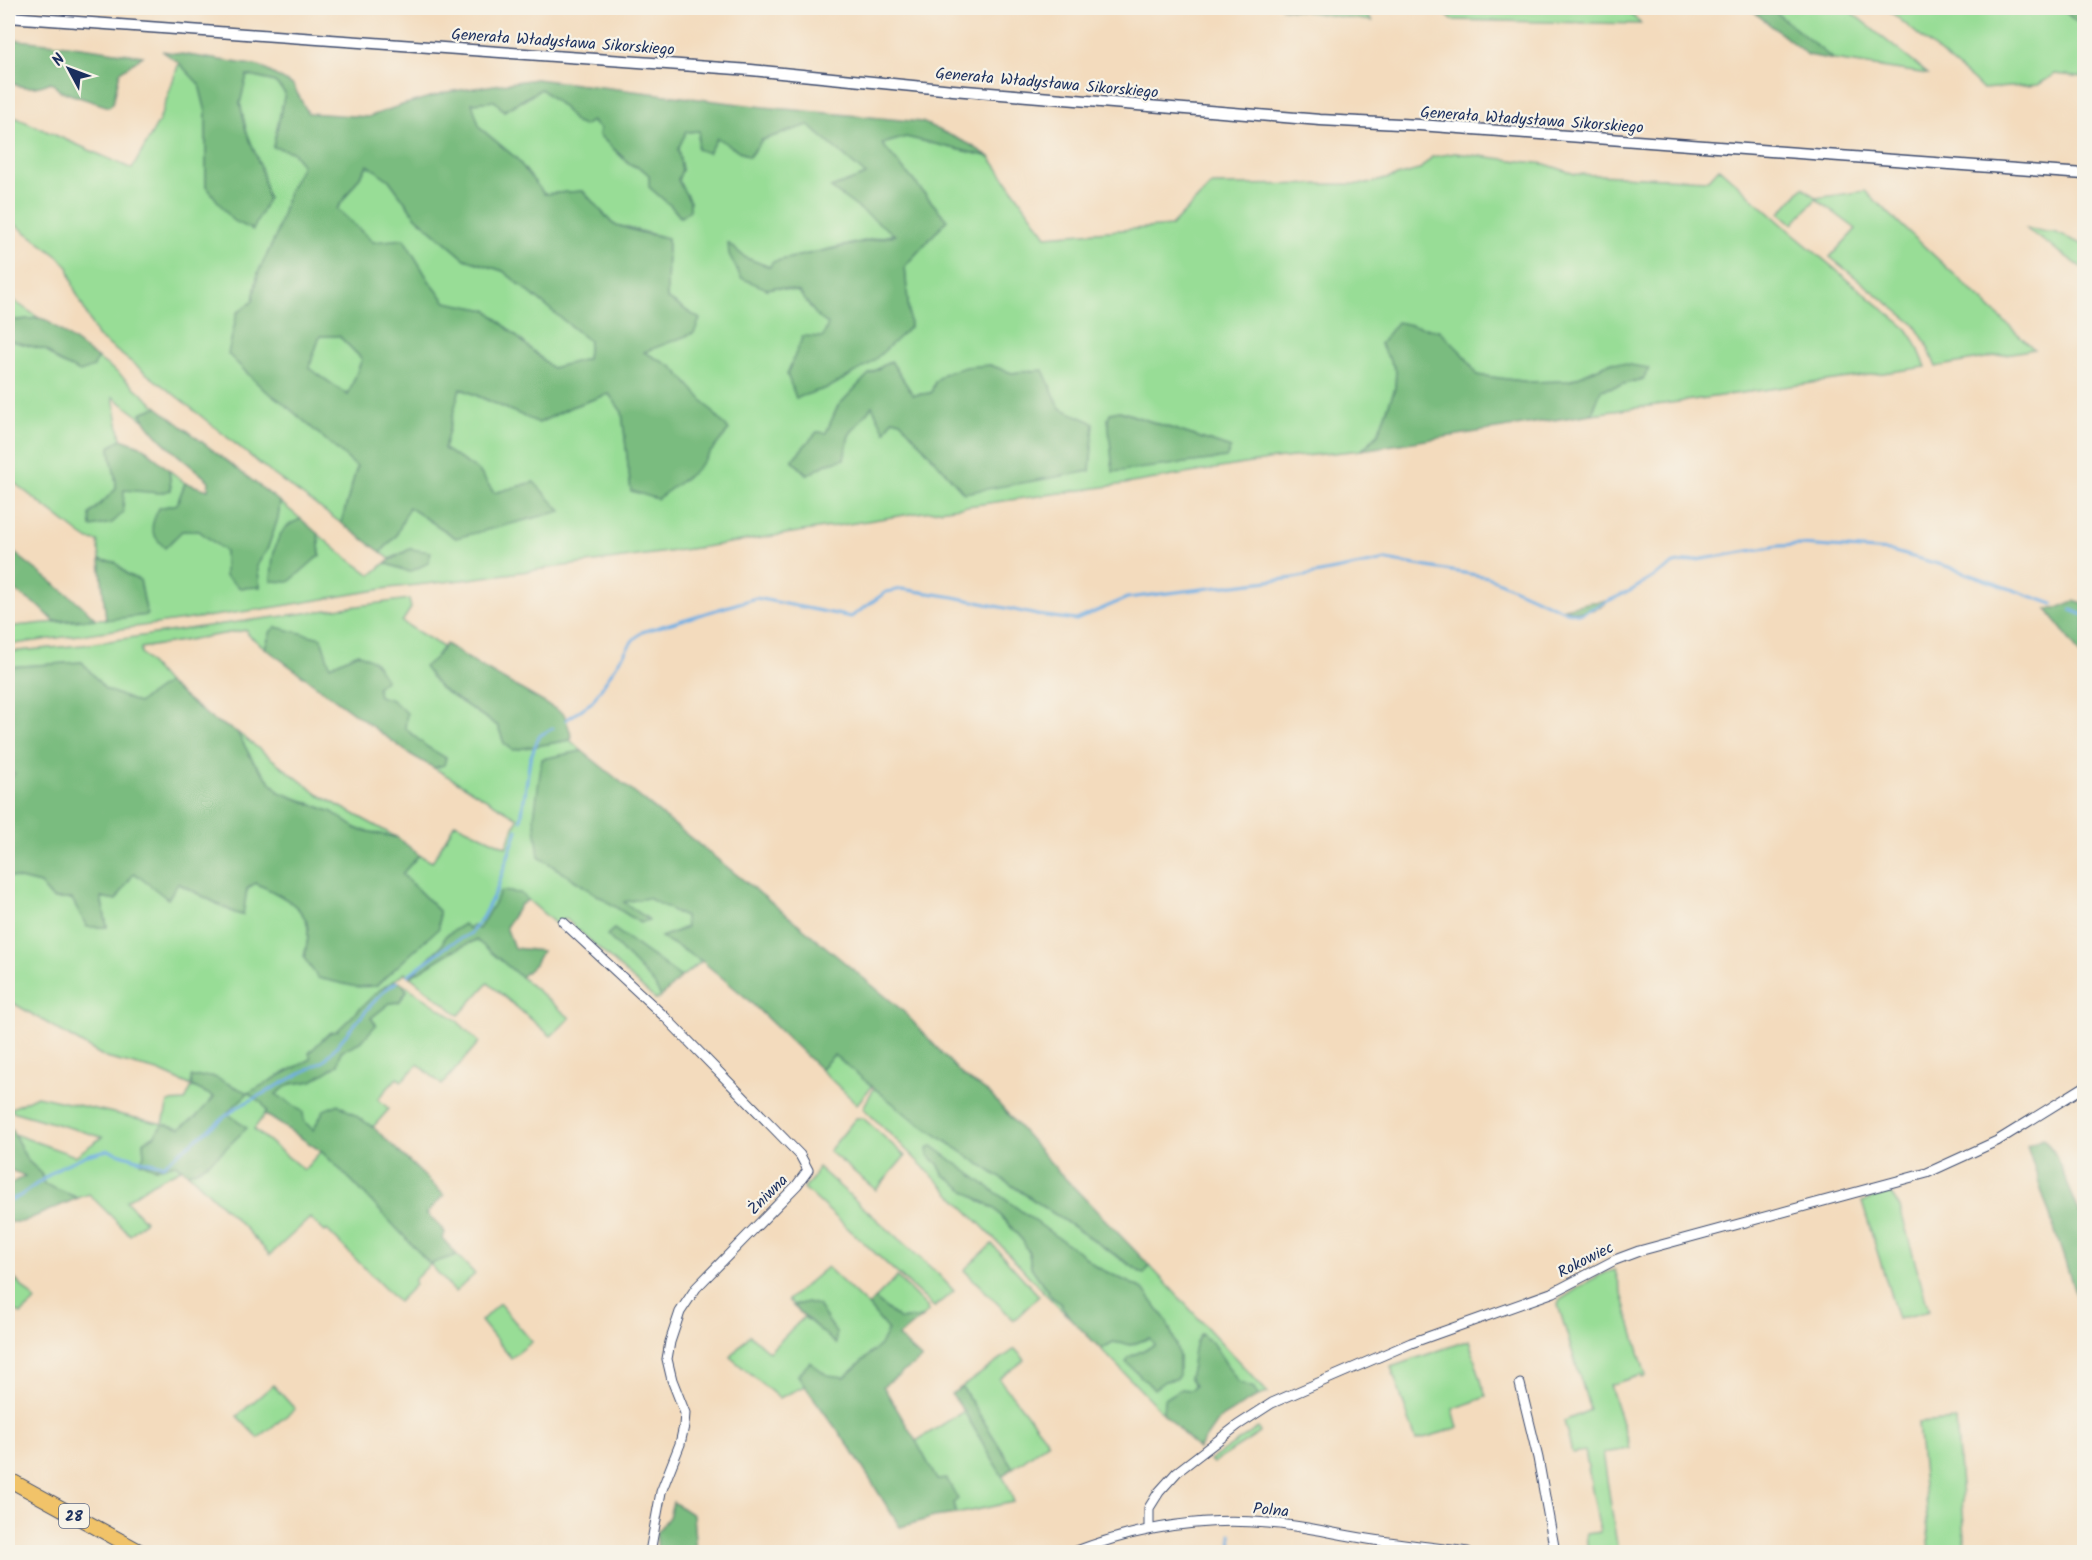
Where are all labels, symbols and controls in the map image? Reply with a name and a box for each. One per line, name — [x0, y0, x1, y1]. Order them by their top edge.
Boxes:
street label: Generała Władysława Sikorskiego — [450, 22, 675, 63]
north arrow — [39, 39, 99, 99]
text: N — [46, 48, 72, 72]
street label: Generała Władysława Sikorskiego — [934, 61, 1159, 106]
street label: Generała Władysława Sikorskiego — [1419, 100, 1644, 141]
street label: Żniwna — [742, 1169, 794, 1221]
street label: Rokowiec — [1553, 1236, 1618, 1285]
street label: Polna — [1252, 1496, 1290, 1525]
road number: 28 — [59, 1504, 89, 1528]

